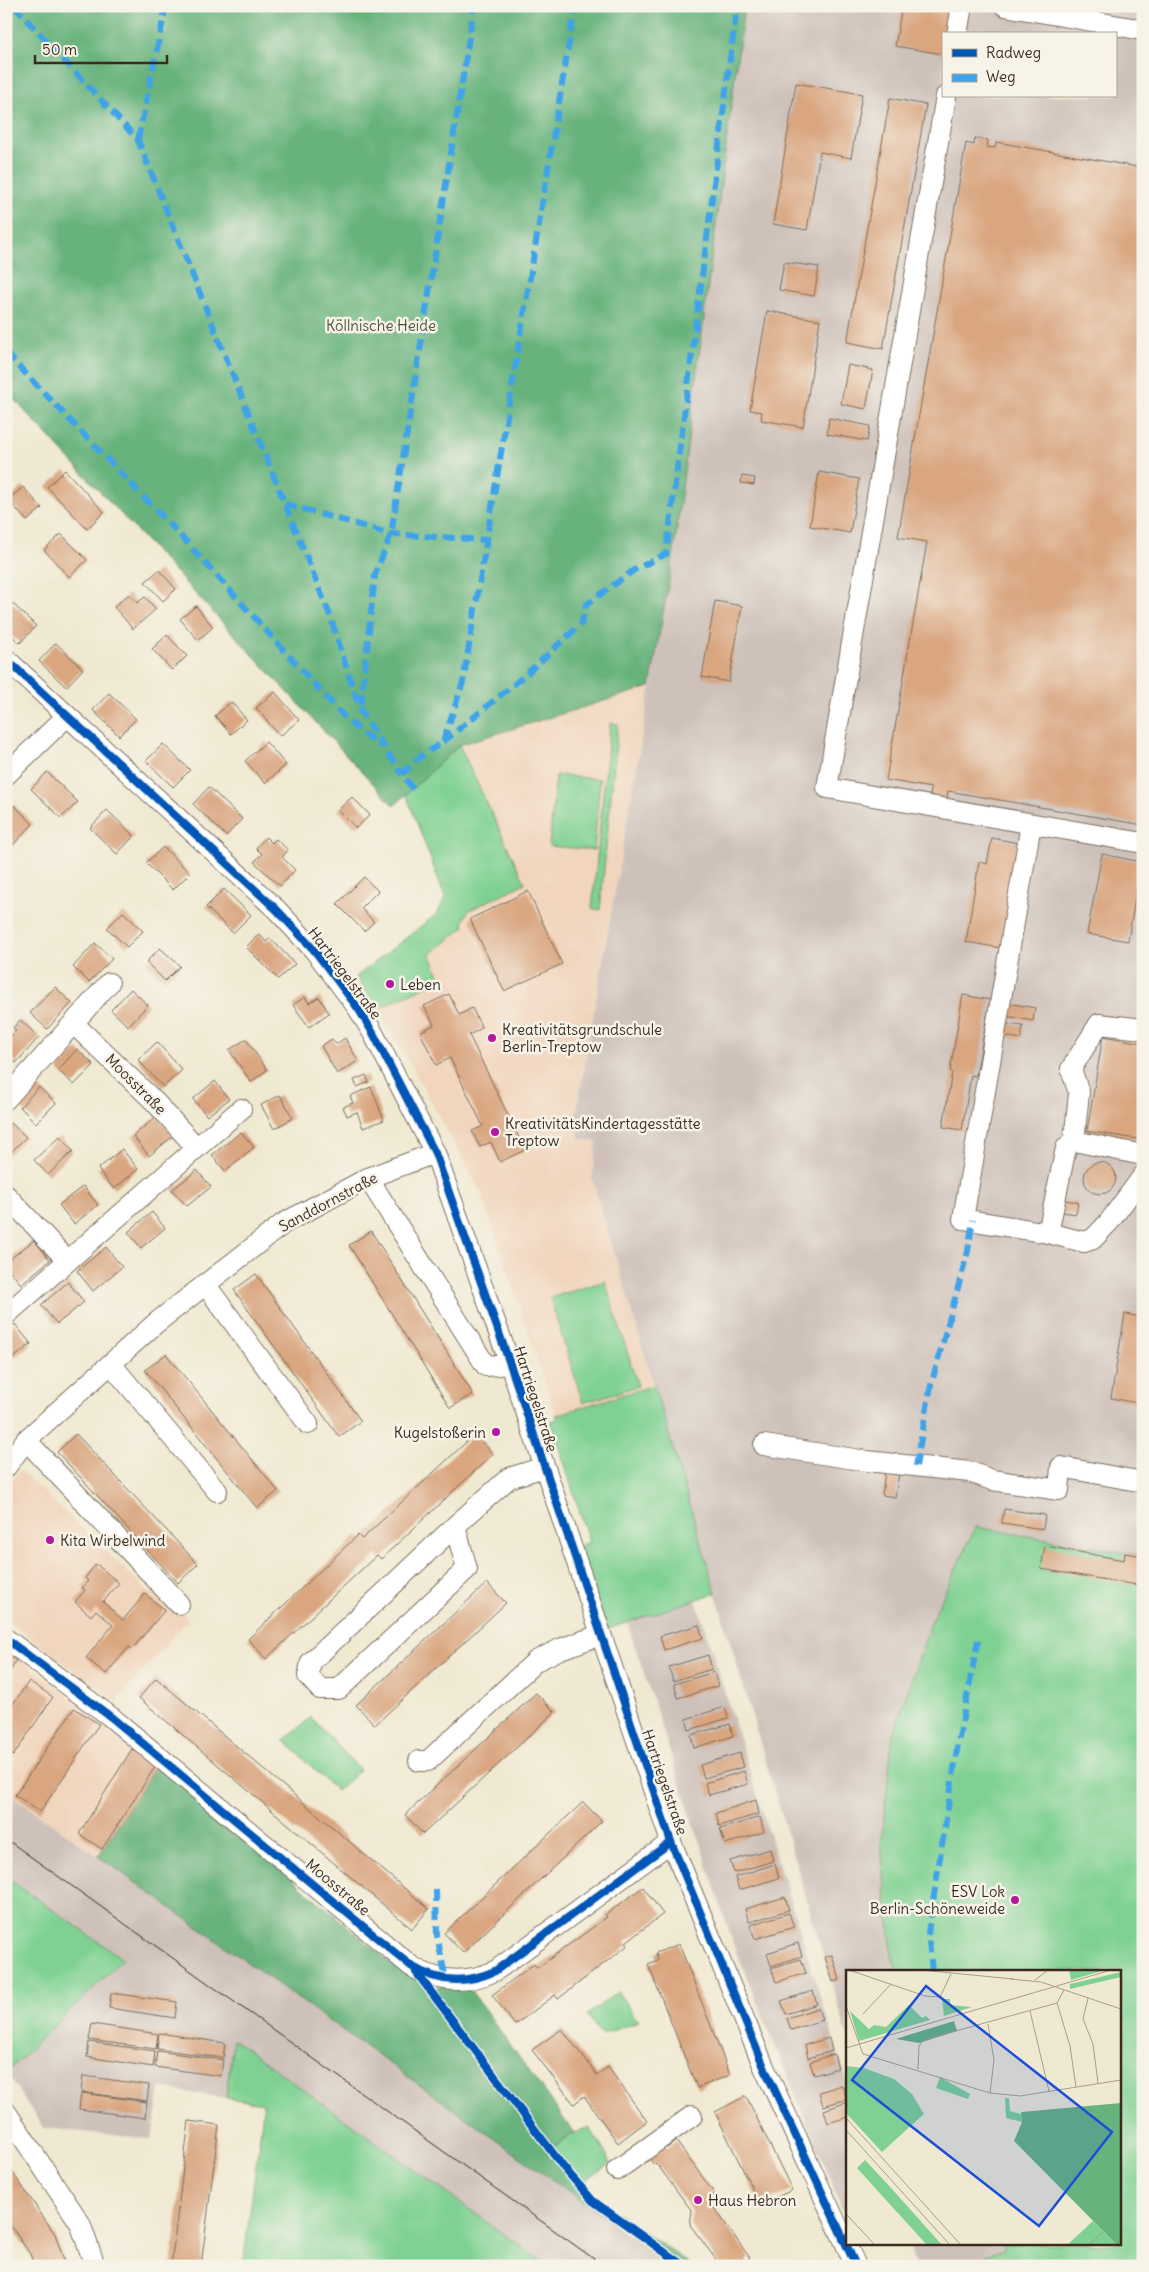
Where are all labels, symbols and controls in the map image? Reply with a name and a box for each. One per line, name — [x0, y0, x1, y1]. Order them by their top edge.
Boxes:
scale bar — [35, 32, 168, 64]
legend — [942, 32, 1116, 98]
text: 50 m — [42, 40, 77, 59]
text: Radweg — [986, 43, 1041, 62]
text: Weg — [986, 67, 1016, 86]
park label: Köllnische Heide — [326, 316, 436, 335]
street label: Hartriegelstraße — [304, 923, 386, 1023]
place label: Leben — [400, 975, 441, 994]
marker: Leben — [384, 978, 396, 990]
place label: Kreativitätsgrundschule Berlin-Treptow — [502, 1020, 662, 1056]
marker: Kreativitätsgrundschule Berlin-Treptow — [486, 1032, 498, 1044]
street label: Moosstraße — [102, 1050, 170, 1118]
place label: KreativitätsKindertagesstätte Treptow — [505, 1114, 701, 1150]
marker: KreativitätsKindertagesstätte Treptow — [489, 1126, 501, 1138]
street label: Sanddornstraße — [275, 1168, 381, 1236]
street label: Hartriegelstraße — [510, 1343, 562, 1455]
place label: Kugelstoßerin — [394, 1423, 486, 1442]
marker: Kugelstoßerin — [490, 1426, 502, 1438]
place label: Kita Wirbelwind — [60, 1531, 165, 1550]
marker: Kita Wirbelwind — [44, 1534, 56, 1546]
street label: Hartriegelstraße — [638, 1727, 692, 1837]
street label: Moosstraße — [302, 1855, 374, 1919]
place label: ESV Lok Berlin-Schöneweide — [870, 1882, 1005, 1918]
marker: ESV Lok Berlin-Schöneweide — [1009, 1894, 1021, 1906]
inset map — [846, 1970, 1122, 2244]
place label: Haus Hebron — [708, 2191, 797, 2210]
marker: Haus Hebron — [692, 2194, 704, 2206]

